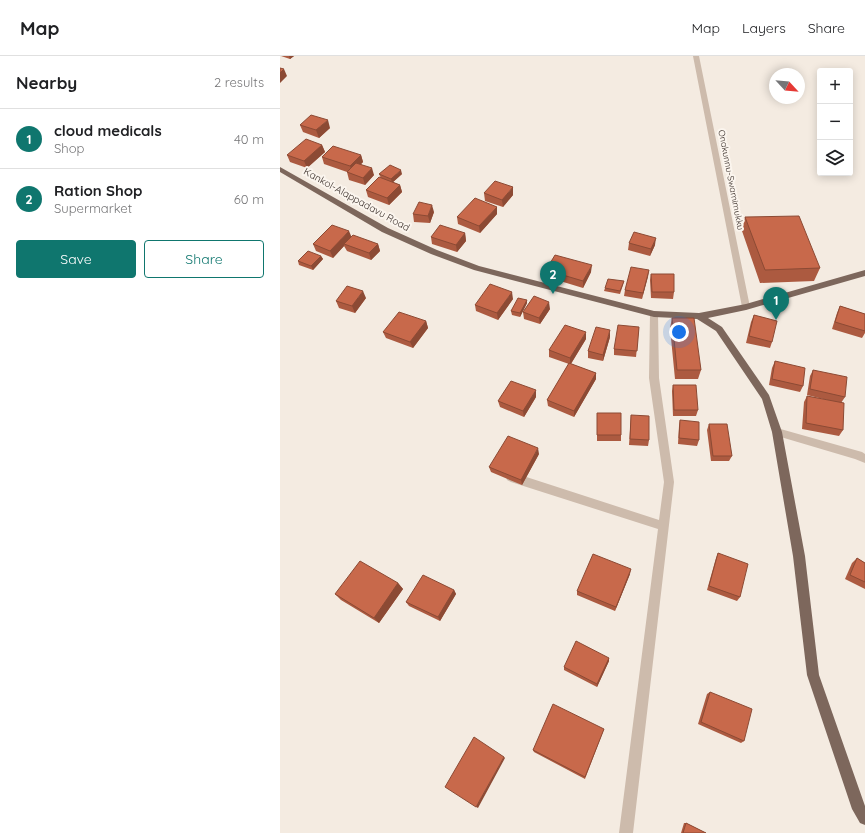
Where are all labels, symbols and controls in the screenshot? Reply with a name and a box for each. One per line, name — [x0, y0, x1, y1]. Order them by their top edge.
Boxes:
text: Map — [20, 16, 59, 40]
text: Map — [691, 19, 720, 37]
text: Layers — [742, 19, 786, 37]
text: Share — [808, 19, 845, 37]
north arrow — [769, 68, 805, 104]
map controls — [817, 68, 853, 176]
button: + — [817, 68, 853, 104]
text: Nearby — [16, 72, 77, 93]
text: 2 results — [214, 74, 264, 90]
button: − — [817, 104, 853, 140]
text: cloud medicals — [54, 121, 162, 140]
street label: Onakunnu-Swamimukku — [716, 129, 747, 231]
text: 1 — [26, 131, 32, 147]
text: 40 m — [234, 131, 264, 147]
text: Shop — [54, 140, 84, 156]
button: layers — [817, 140, 853, 176]
street label: Kankol-Alappadavu Road — [301, 165, 412, 234]
text: Ration Shop — [54, 181, 143, 200]
text: 2 — [25, 191, 33, 207]
text: 60 m — [234, 191, 264, 207]
text: Supermarket — [54, 200, 132, 216]
button: Save — [16, 240, 136, 278]
button: Share — [144, 240, 264, 278]
pin: 2 — [540, 261, 566, 294]
pin: 1 — [763, 287, 789, 320]
your location — [669, 322, 689, 342]

